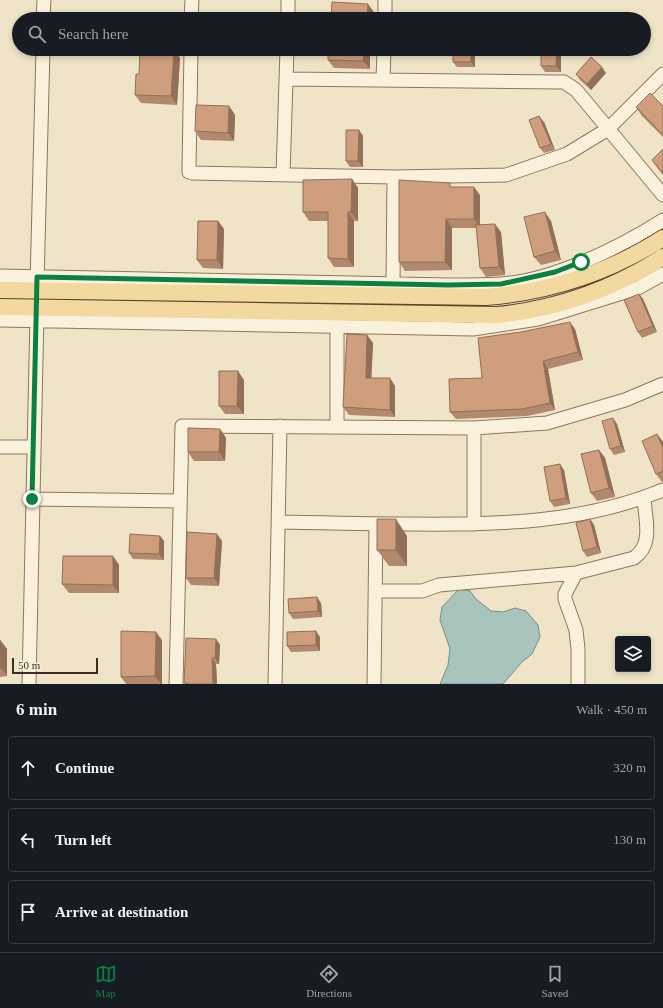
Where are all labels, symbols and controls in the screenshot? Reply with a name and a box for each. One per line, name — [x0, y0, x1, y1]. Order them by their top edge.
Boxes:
search box — [12, 12, 651, 56]
icon: search — [26, 23, 48, 45]
text: Search here — [58, 26, 128, 42]
route start — [572, 253, 590, 271]
route end — [23, 490, 41, 508]
map controls — [615, 636, 651, 672]
button: layers — [615, 636, 651, 672]
scale bar — [12, 656, 98, 675]
text: 50 m — [18, 659, 40, 671]
text: 6 min — [16, 700, 57, 719]
text: Walk · 450 m — [576, 702, 647, 717]
icon: ahead — [17, 757, 39, 779]
text: Continue — [55, 760, 114, 776]
text: 320 m — [613, 760, 646, 775]
icon: left — [17, 829, 39, 851]
text: Turn left — [55, 832, 112, 848]
text: 130 m — [613, 832, 646, 847]
icon: arrive — [17, 901, 39, 923]
text: Arrive at destination — [55, 904, 188, 920]
tab: Map — [95, 963, 117, 999]
tab: Directions — [306, 963, 352, 999]
tab: Saved — [541, 963, 568, 999]

